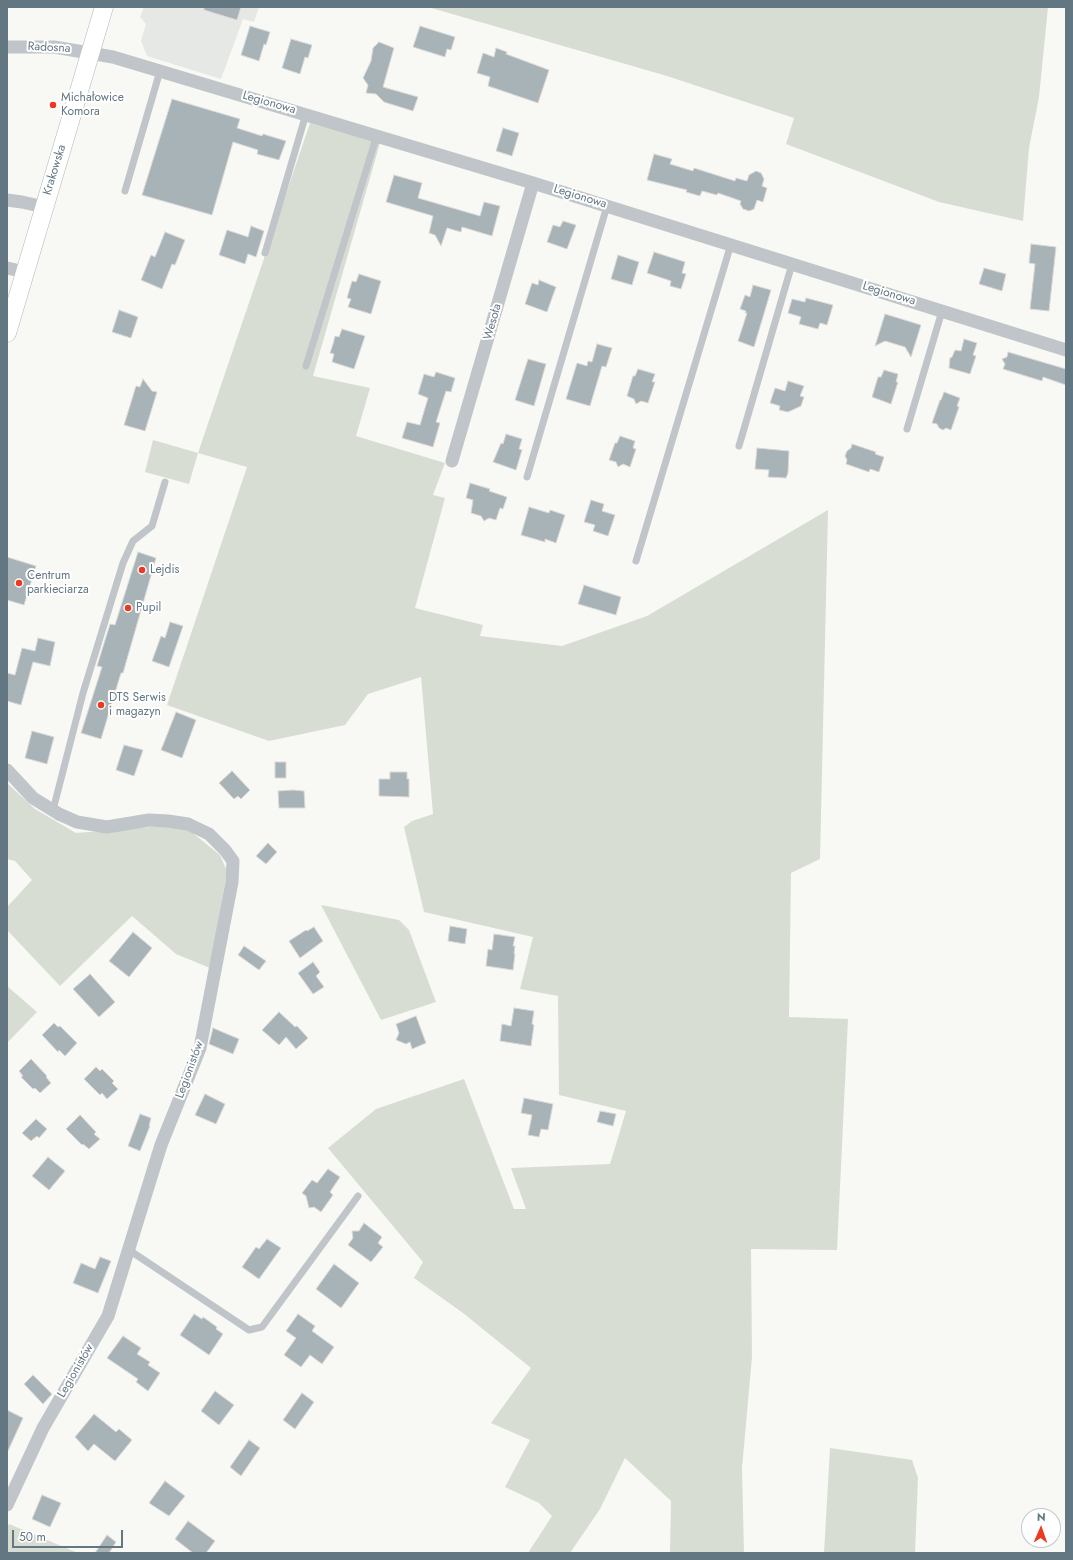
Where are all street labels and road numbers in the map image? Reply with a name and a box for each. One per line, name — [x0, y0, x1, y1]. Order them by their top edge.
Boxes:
street label: Radosna — [27, 40, 71, 56]
street label: Legionowa — [241, 89, 297, 117]
street label: Krakowska — [40, 143, 70, 197]
street label: Legionowa — [552, 182, 608, 212]
street label: Legionowa — [861, 279, 917, 309]
street label: Wesoła — [481, 302, 505, 342]
street label: Legionistów — [173, 1039, 207, 1101]
street label: Legionistów — [55, 1342, 97, 1400]

